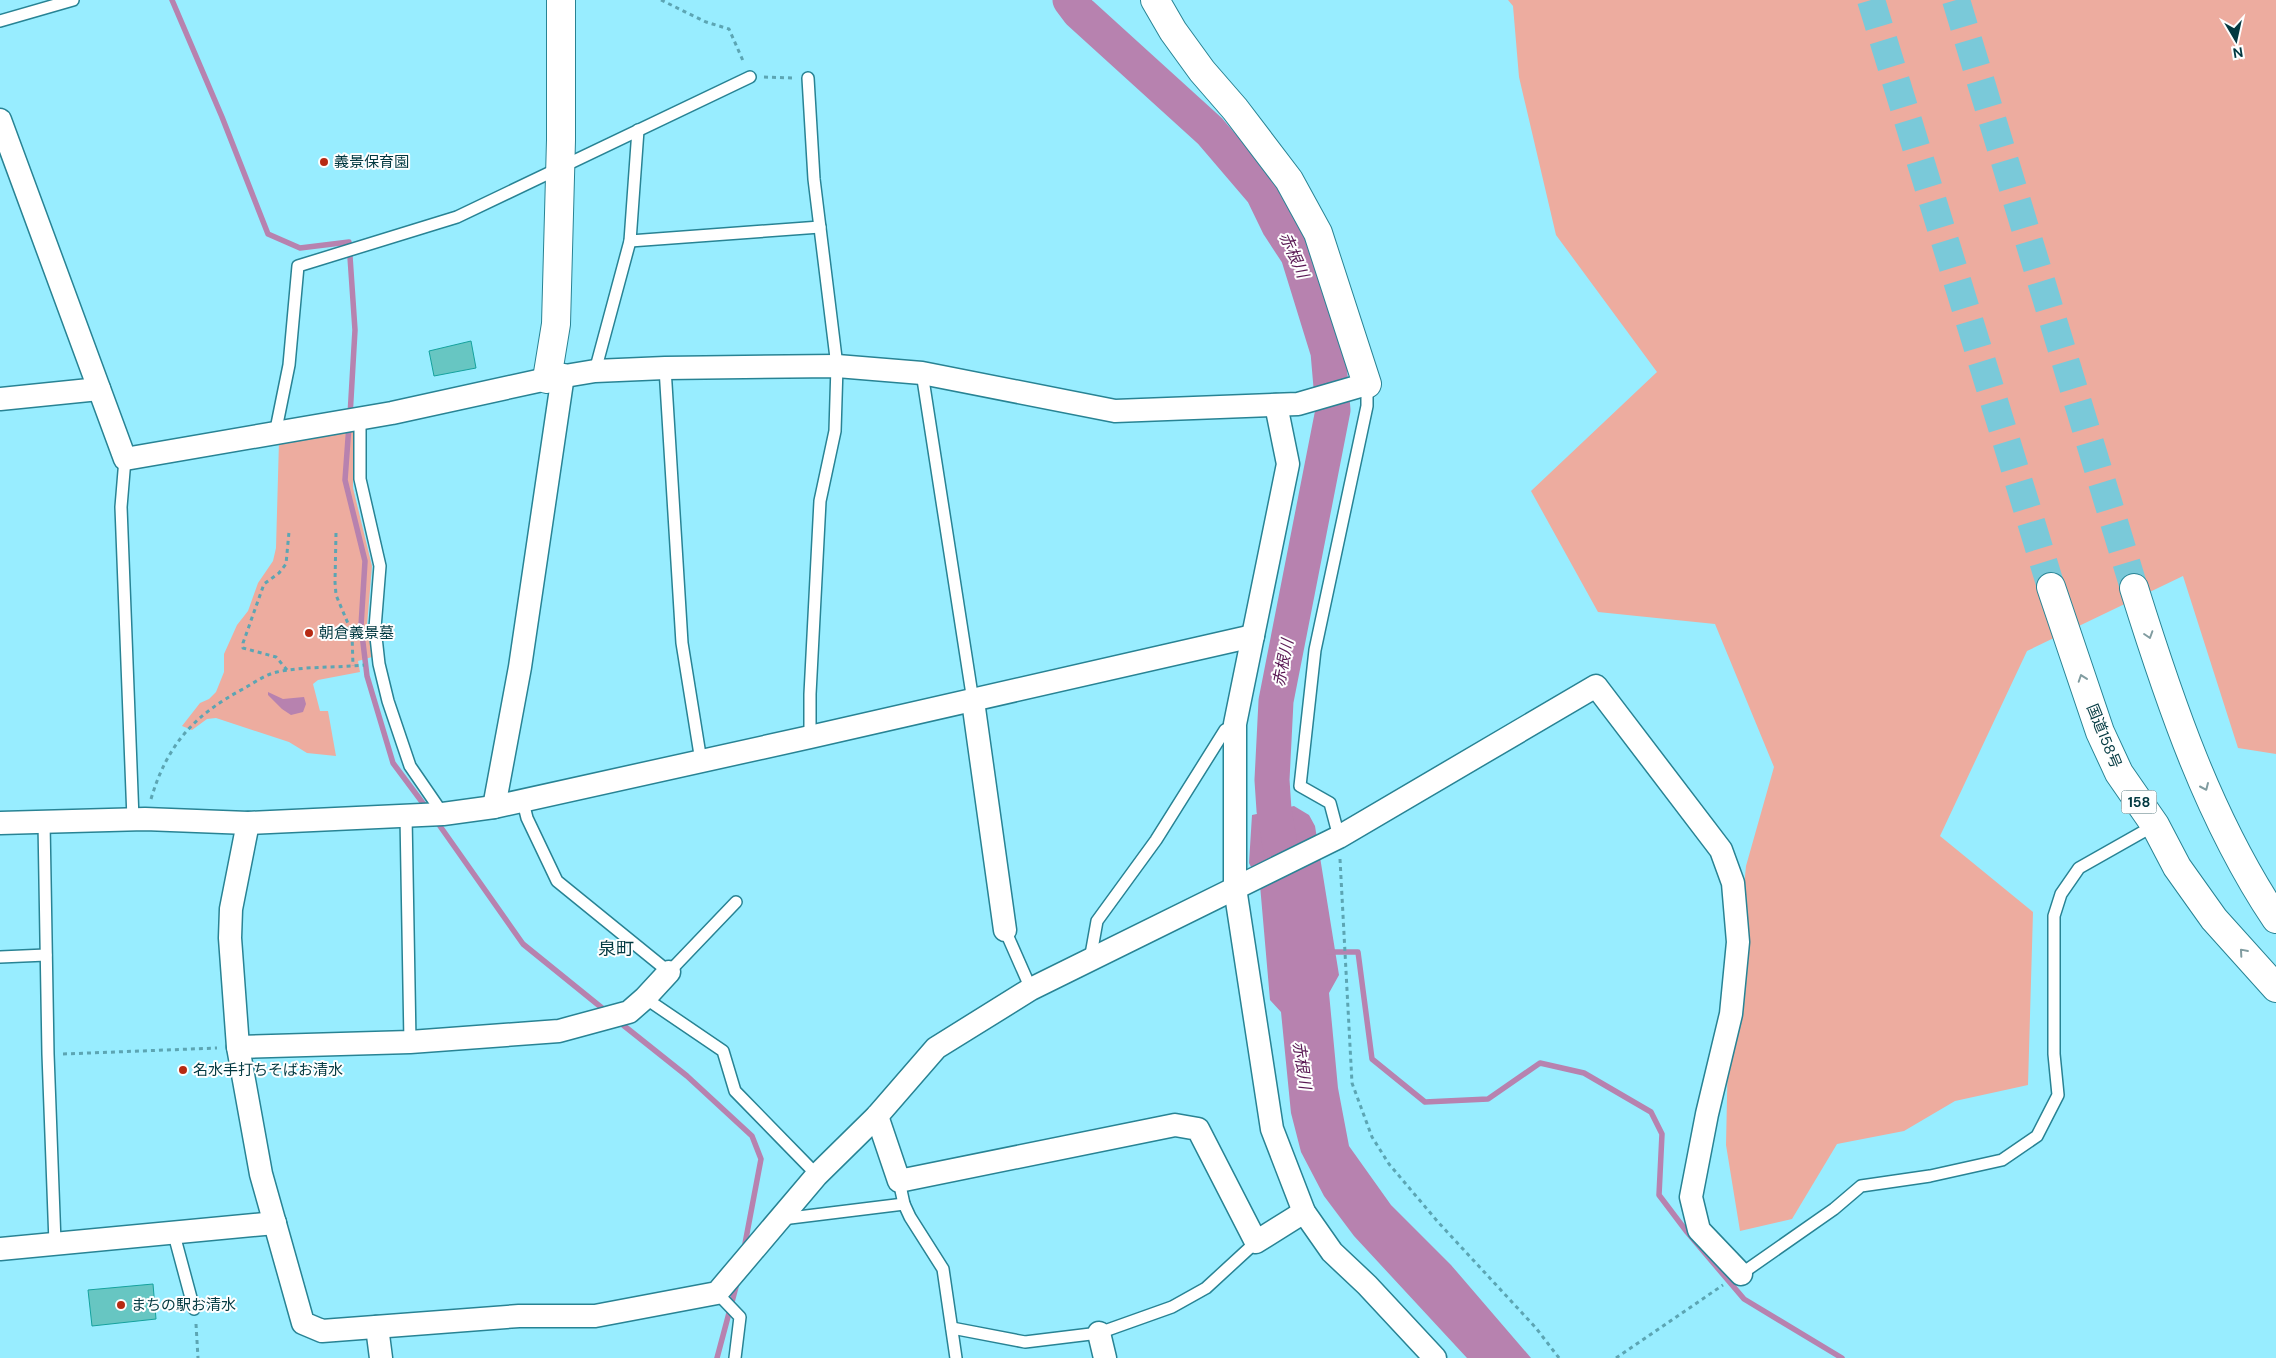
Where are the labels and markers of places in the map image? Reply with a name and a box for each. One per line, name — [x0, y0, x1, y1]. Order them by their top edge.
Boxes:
place label: 義景保育園 — [334, 152, 409, 172]
marker: 義景保育園 — [318, 156, 330, 168]
place label: 朝倉義景墓 — [319, 623, 394, 643]
marker: 朝倉義景墓 — [303, 627, 315, 639]
place label: 名水手打ちそばお清水 — [193, 1060, 343, 1080]
marker: 名水手打ちそばお清水 — [177, 1064, 189, 1076]
place label: まちの駅お清水 — [131, 1295, 236, 1315]
marker: まちの駅お清水 — [115, 1299, 127, 1311]

